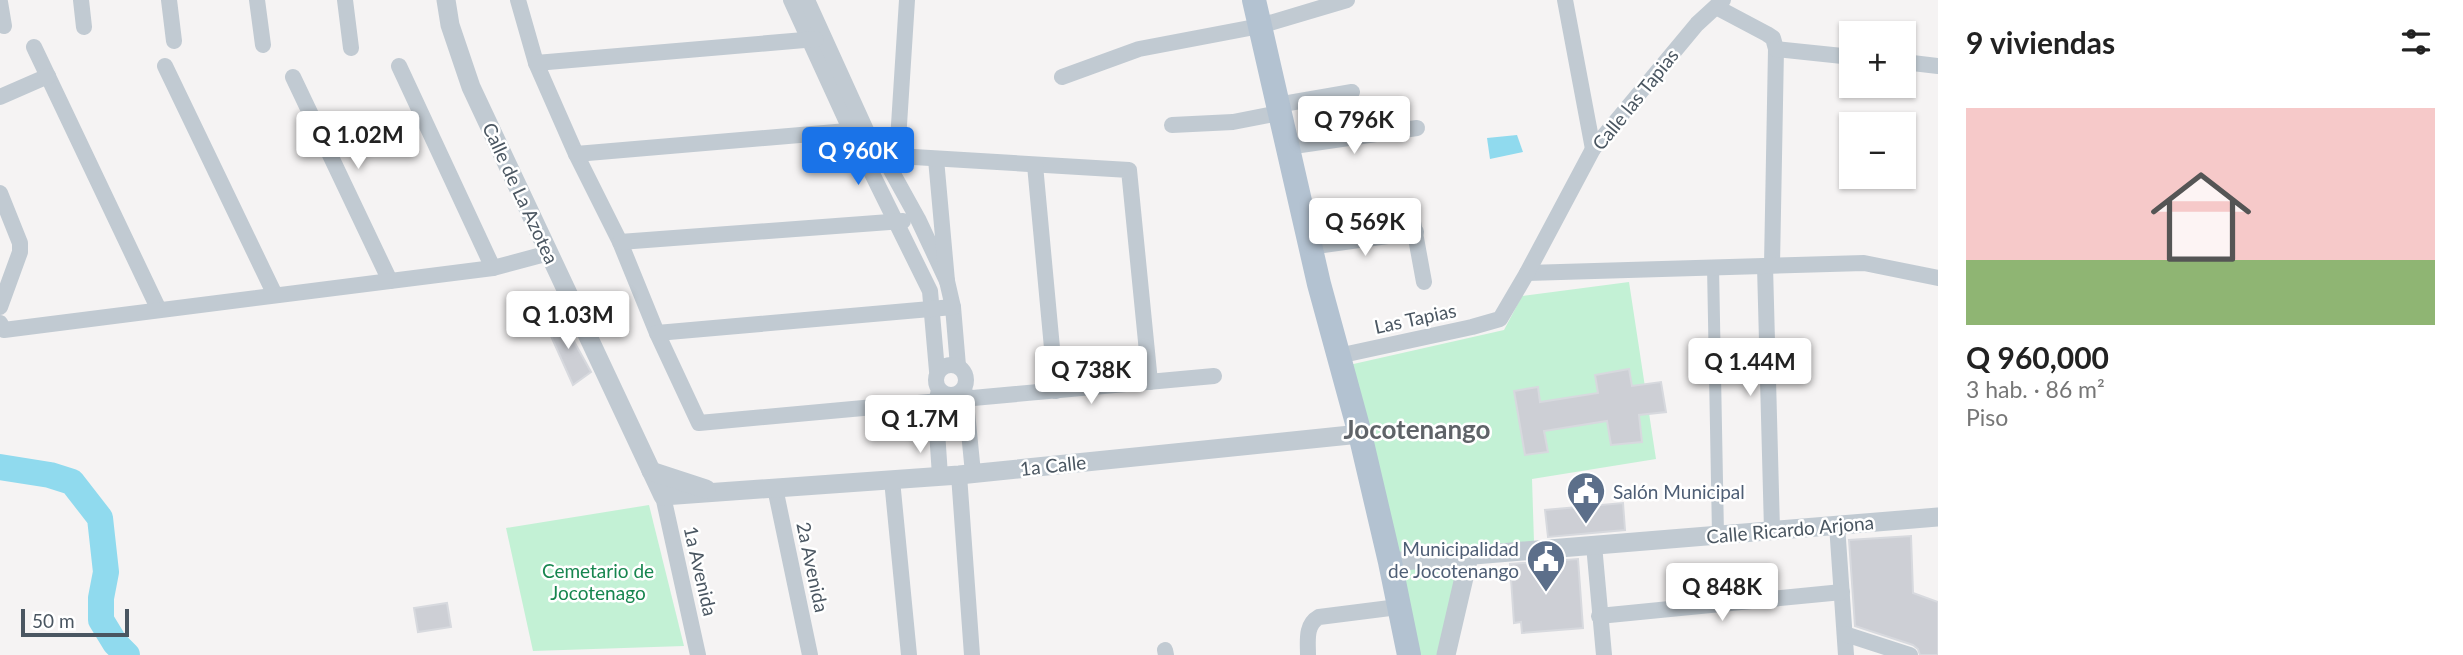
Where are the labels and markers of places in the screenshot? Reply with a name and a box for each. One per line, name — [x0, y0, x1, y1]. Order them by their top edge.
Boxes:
pin: Q 796K — [1297, 96, 1411, 156]
pin: Q 1.02M — [293, 111, 423, 171]
pin: Q 960K — [801, 128, 915, 187]
pin: Q 569K — [1308, 198, 1422, 258]
pin: Q 1.03M — [503, 292, 633, 351]
pin: Q 1.44M — [1685, 338, 1815, 398]
pin: Q 738K — [1034, 346, 1148, 406]
pin: Q 1.7M — [863, 396, 977, 455]
public building icon: Salón Municipal — [1565, 470, 1607, 525]
place label: Salón Municipal — [1613, 480, 1745, 503]
place label: Municipalidad de Jocotenango — [1388, 537, 1519, 582]
public building icon: Municipalidad de Jocotenango — [1525, 538, 1567, 593]
pin: Q 848K — [1665, 564, 1779, 623]

